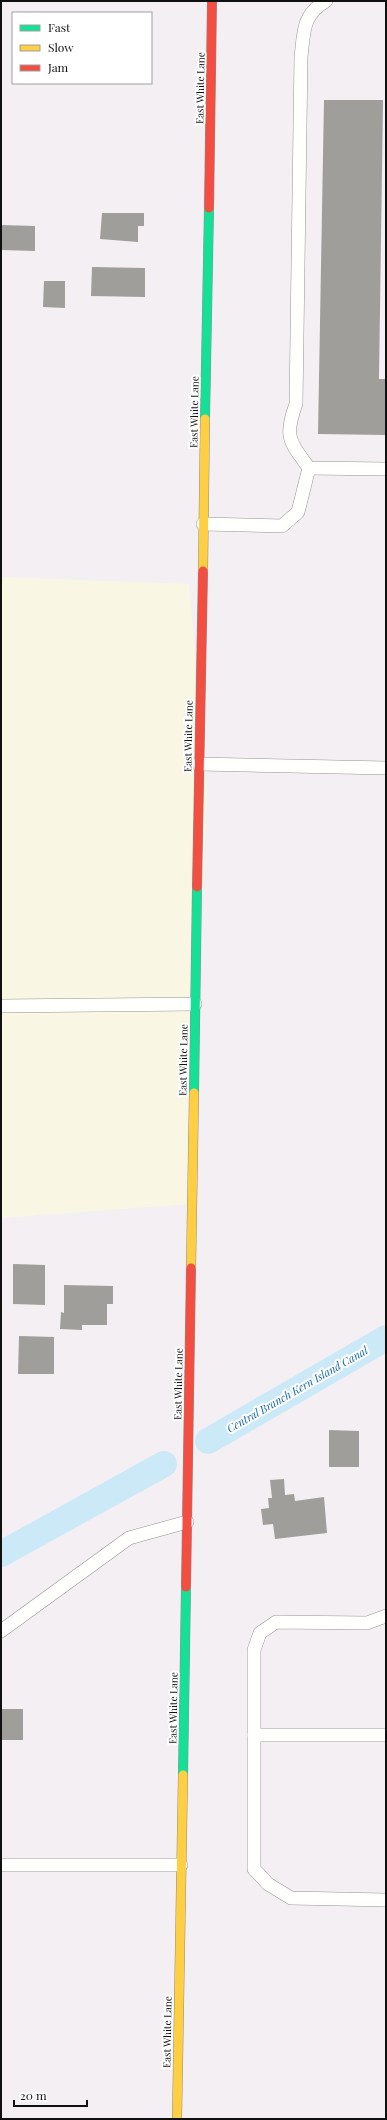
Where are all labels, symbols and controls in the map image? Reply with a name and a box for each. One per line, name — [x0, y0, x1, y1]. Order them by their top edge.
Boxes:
legend — [12, 12, 152, 84]
text: Fast — [48, 19, 71, 35]
text: Slow — [48, 39, 74, 55]
street label: East White Lane — [192, 52, 208, 124]
text: Jam — [47, 59, 69, 75]
street label: East White Lane — [186, 376, 202, 448]
street label: East White Lane — [180, 700, 196, 772]
street label: East White Lane — [175, 1024, 191, 1096]
water label: Central Branch Kern Island Canal — [224, 1342, 371, 1436]
street label: East White Lane — [170, 1348, 186, 1420]
street label: East White Lane — [165, 1672, 181, 1744]
street label: East White Lane — [159, 1996, 175, 2068]
scale bar — [14, 2082, 87, 2108]
text: 20 m — [20, 2087, 47, 2103]

